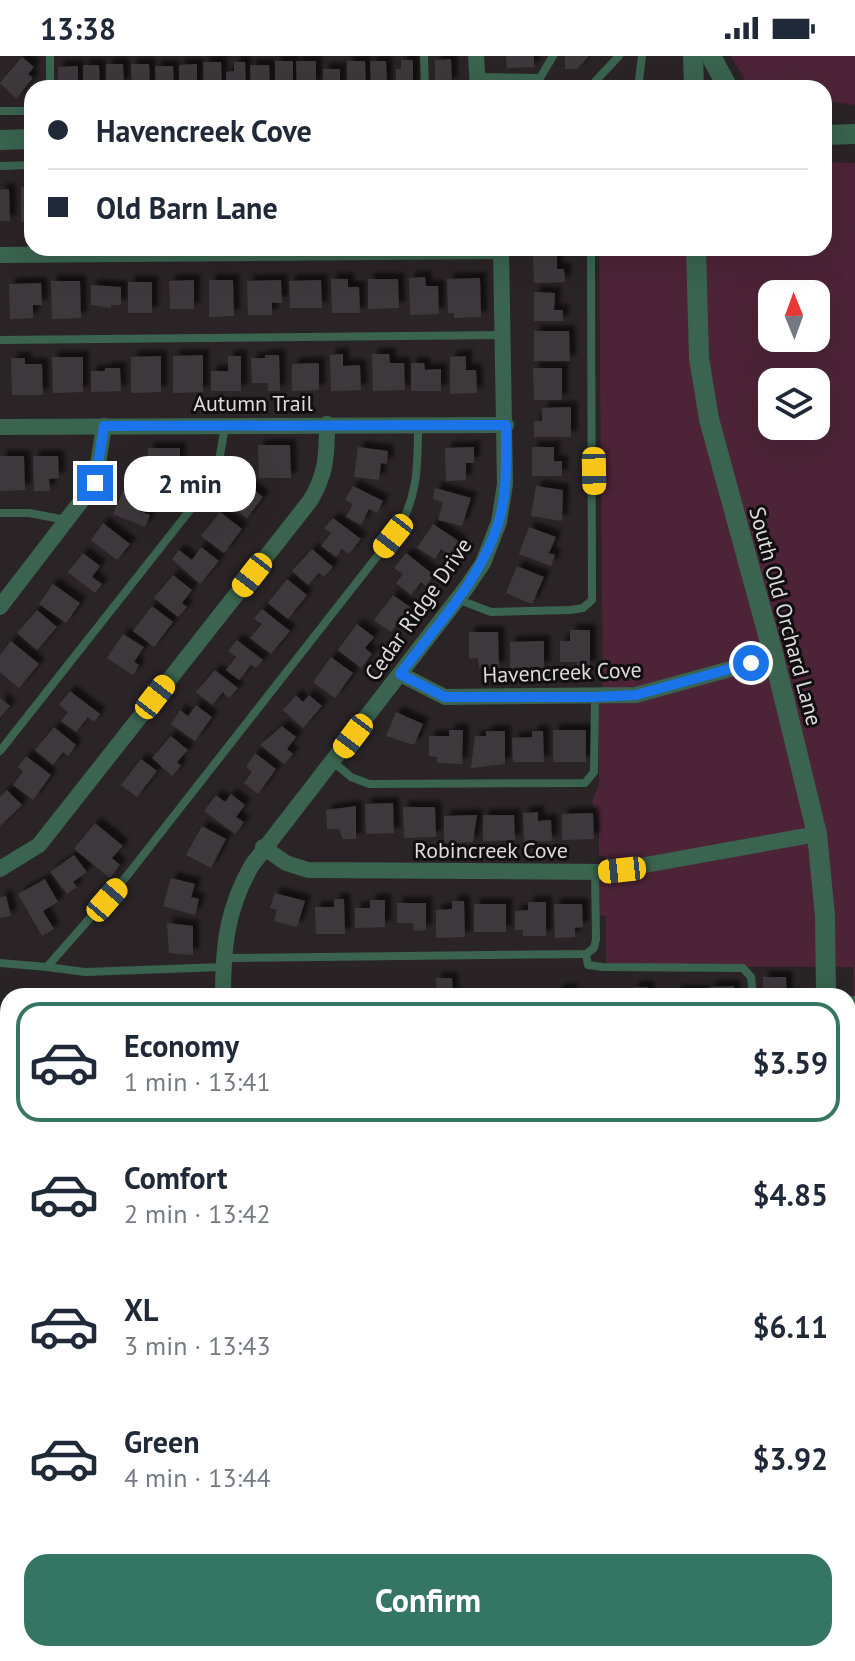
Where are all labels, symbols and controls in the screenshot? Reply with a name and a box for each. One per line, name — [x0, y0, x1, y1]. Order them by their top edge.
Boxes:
text: 13:38 — [40, 9, 116, 48]
text: Havencreek Cove — [96, 111, 312, 150]
text: Old Barn Lane — [96, 188, 278, 227]
north arrow — [758, 280, 830, 352]
map controls — [758, 280, 830, 440]
button: layers — [758, 368, 830, 440]
street label: Autumn Trail — [193, 389, 313, 417]
car — [582, 447, 606, 495]
callout: 2 min — [123, 455, 255, 511]
route end — [77, 465, 113, 501]
text: 2 min — [158, 467, 222, 500]
street label: South Old Orchard Lane — [743, 503, 829, 729]
car — [369, 510, 417, 562]
street label: Cedar Ridge Drive — [358, 532, 478, 686]
car — [228, 549, 276, 601]
route start — [733, 645, 769, 681]
street label: Havencreek Cove — [482, 655, 642, 689]
car — [131, 671, 179, 723]
car — [329, 710, 377, 762]
street label: Robincreek Cove — [414, 836, 568, 864]
car — [597, 856, 647, 884]
car — [82, 874, 132, 926]
icon: car — [28, 1026, 100, 1098]
text: Economy — [124, 1026, 239, 1065]
text: $3.59 — [753, 1043, 828, 1082]
text: 1 min · 13:41 — [124, 1065, 271, 1098]
icon: car — [28, 1158, 100, 1230]
text: Comfort — [124, 1158, 227, 1197]
text: $4.85 — [753, 1175, 828, 1214]
text: 2 min · 13:42 — [124, 1197, 271, 1230]
icon: car — [28, 1290, 100, 1362]
text: XL — [124, 1290, 158, 1329]
text: $6.11 — [753, 1307, 828, 1346]
text: 3 min · 13:43 — [124, 1329, 271, 1362]
icon: car — [28, 1422, 100, 1494]
text: Green — [124, 1422, 199, 1461]
text: $3.92 — [753, 1439, 828, 1478]
text: 4 min · 13:44 — [124, 1461, 271, 1494]
button: Confirm — [24, 1554, 832, 1646]

